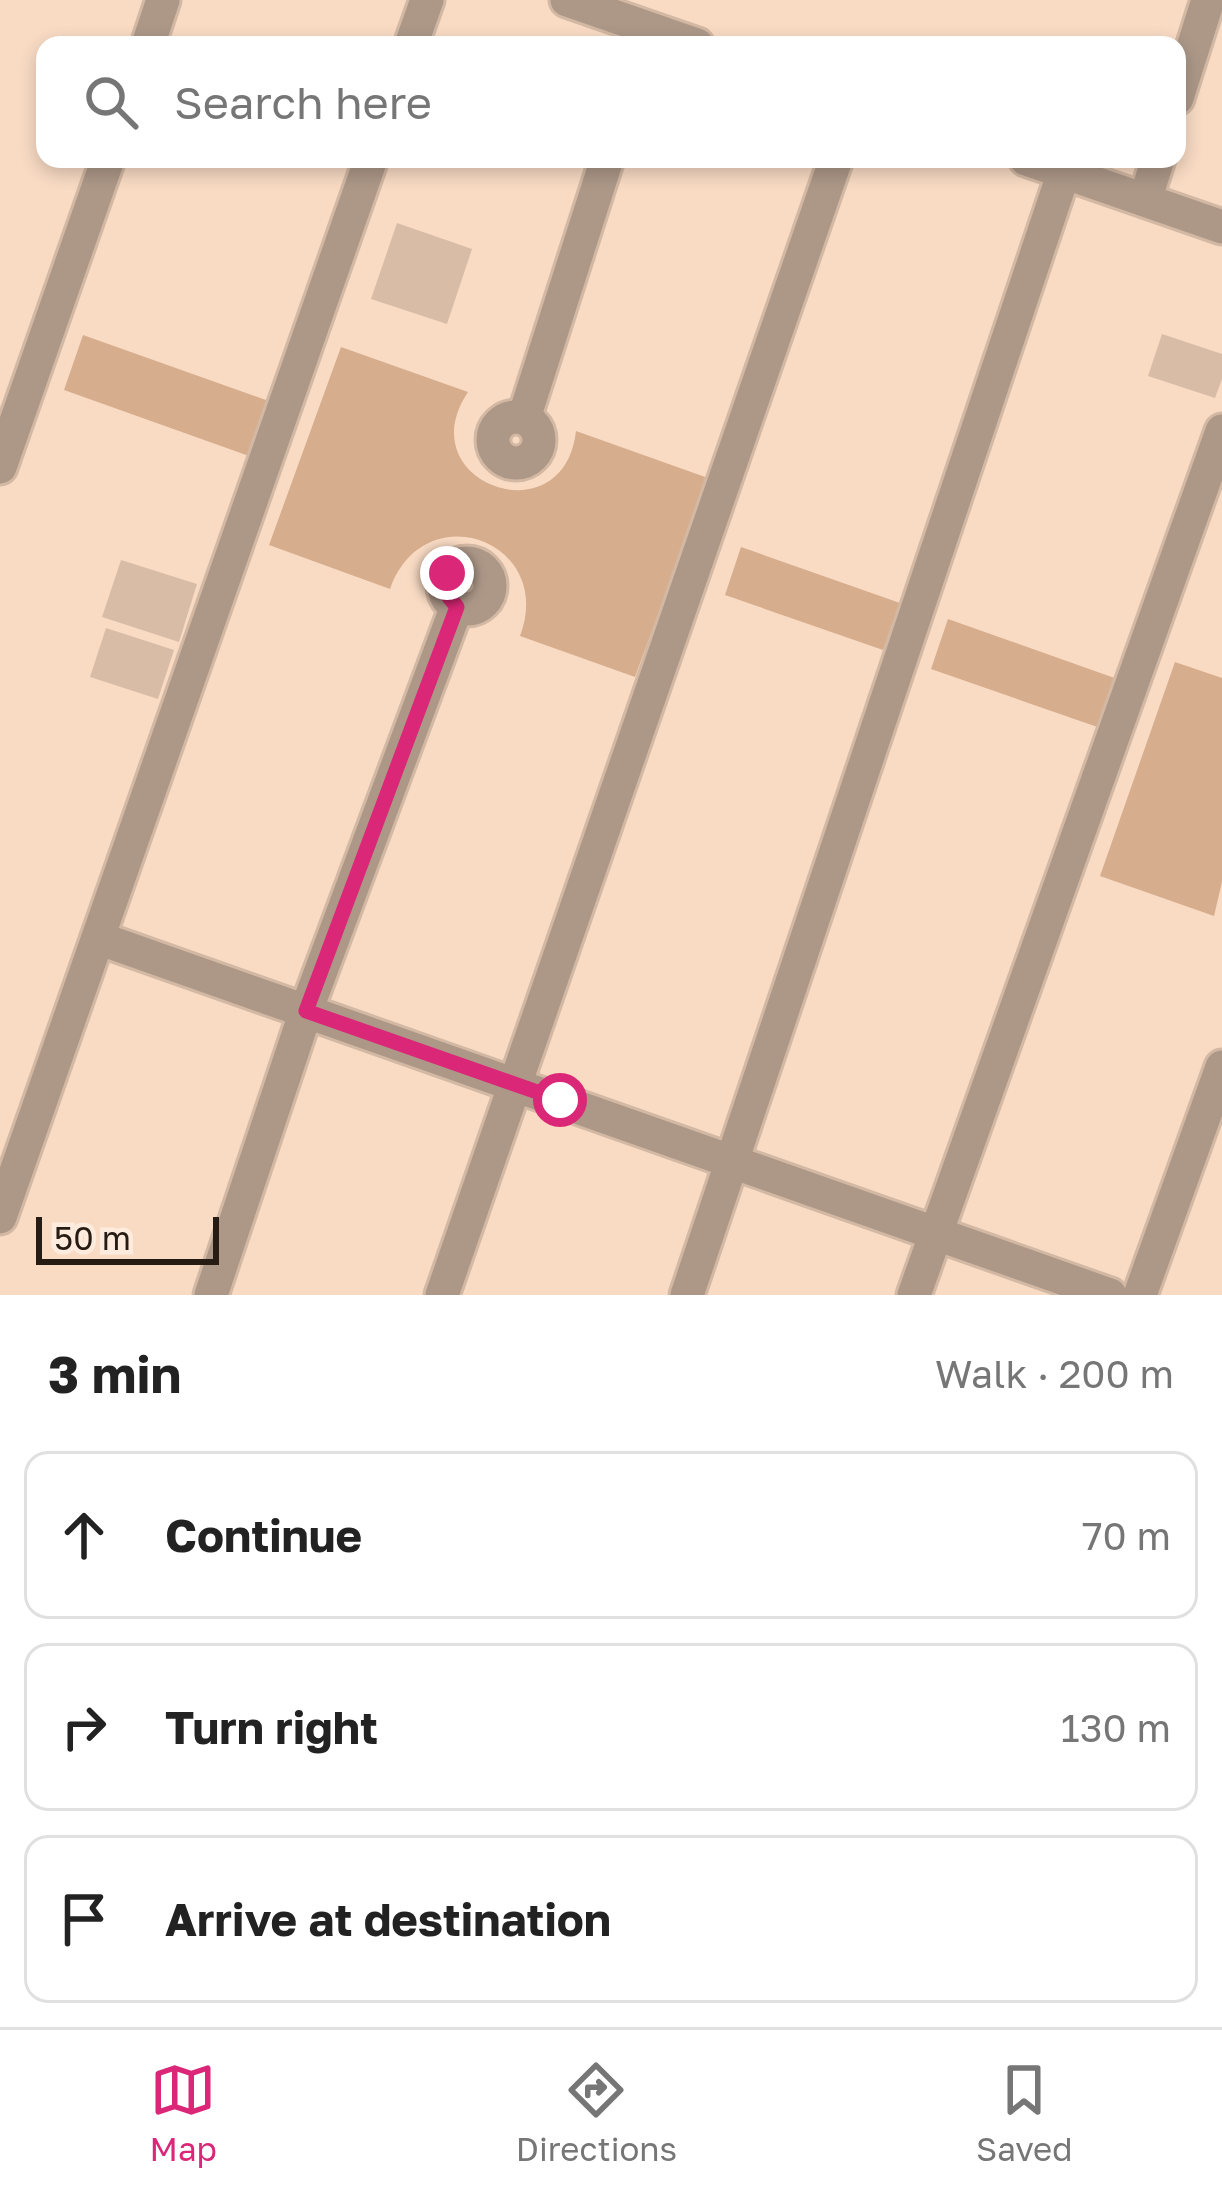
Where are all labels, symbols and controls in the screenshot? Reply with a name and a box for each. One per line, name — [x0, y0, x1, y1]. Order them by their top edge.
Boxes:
search box — [36, 36, 1186, 168]
icon: search — [78, 69, 144, 135]
text: Search here — [174, 75, 432, 129]
route end — [420, 546, 474, 600]
route start — [533, 1073, 587, 1127]
scale bar — [36, 1211, 219, 1264]
text: 50 m — [54, 1218, 131, 1257]
text: 3 min — [48, 1343, 181, 1404]
text: Walk · 200 m — [935, 1350, 1174, 1397]
icon: ahead — [51, 1502, 117, 1568]
text: Continue — [165, 1508, 362, 1562]
text: 70 m — [1082, 1512, 1171, 1559]
icon: right — [51, 1694, 117, 1760]
text: Turn right — [165, 1700, 378, 1754]
text: 130 m — [1061, 1704, 1171, 1751]
icon: arrive — [51, 1886, 117, 1952]
text: Arrive at destination — [165, 1892, 611, 1946]
tab: Map — [150, 2057, 217, 2168]
tab: Directions — [516, 2057, 677, 2168]
tab: Saved — [976, 2057, 1072, 2168]

